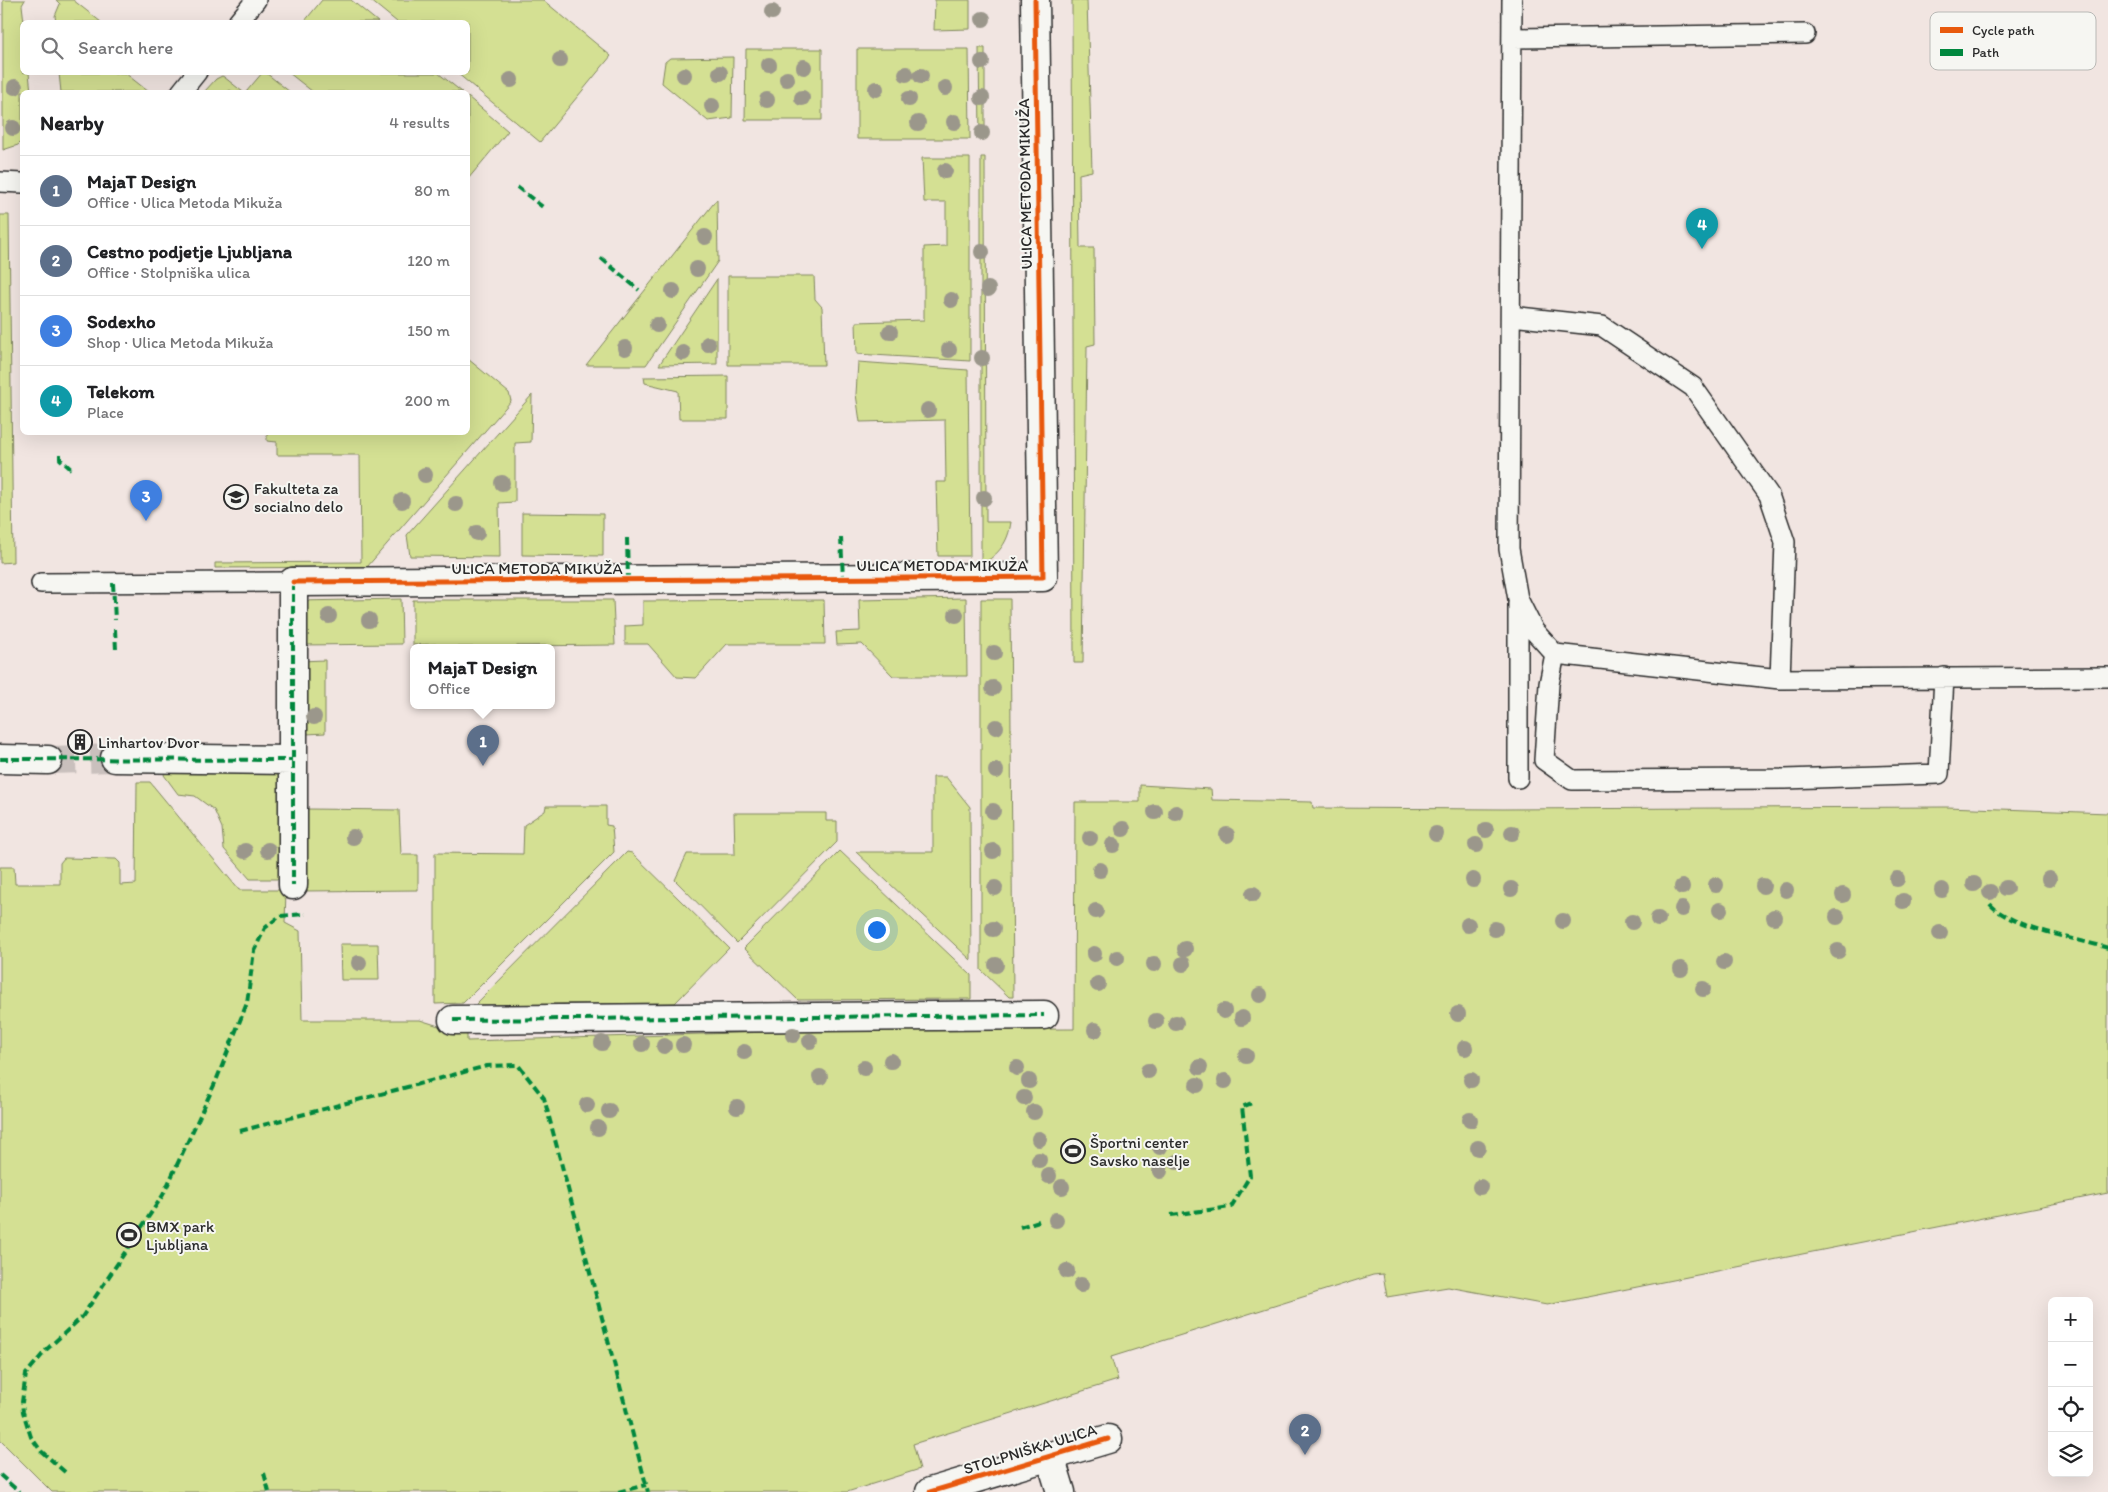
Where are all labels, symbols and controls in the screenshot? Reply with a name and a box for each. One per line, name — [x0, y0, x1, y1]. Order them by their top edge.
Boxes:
legend — [1930, 12, 2096, 70]
search box — [20, 20, 470, 75]
text: Cycle path — [1972, 22, 2035, 39]
icon: search — [38, 34, 66, 62]
text: Search here — [78, 36, 173, 59]
text: Path — [1972, 44, 1999, 61]
street label: ULICA METODA MIKUŽA — [1014, 98, 1036, 270]
text: Nearby — [40, 110, 104, 135]
text: 4 results — [389, 113, 450, 132]
text: MajaT Design — [87, 170, 196, 193]
text: 1 — [52, 181, 60, 200]
text: 80 m — [414, 181, 450, 200]
text: Office · Ulica Metoda Mikuža — [87, 193, 282, 212]
pin: 4 — [1686, 208, 1718, 249]
text: Cestno podjetje Ljubljana — [87, 240, 292, 263]
text: 2 — [52, 251, 60, 270]
text: 120 m — [407, 251, 450, 270]
text: Office · Stolpniška ulica — [87, 263, 250, 282]
text: Sodexho — [87, 310, 156, 333]
text: 3 — [52, 321, 60, 340]
text: 150 m — [407, 321, 450, 340]
text: Shop · Ulica Metoda Mikuža — [87, 333, 273, 352]
text: Telekom — [87, 380, 155, 403]
text: 4 — [51, 391, 61, 410]
text: 200 m — [405, 391, 450, 410]
text: Place — [87, 403, 124, 422]
place label: Fakulteta za socialno delo — [254, 479, 343, 516]
pin: 3 — [130, 480, 162, 521]
school or university icon: Fakulteta za socialno delo — [223, 484, 249, 510]
street label: ULICA METODA MIKUŽA — [856, 556, 1028, 575]
street label: ULICA METODA MIKUŽA — [451, 559, 623, 578]
popup — [410, 644, 555, 709]
text: MajaT Design — [428, 656, 537, 679]
text: Office — [428, 679, 470, 698]
pin: 1 — [467, 725, 499, 766]
building icon: Linhartov Dvor — [67, 729, 93, 755]
place label: Linhartov Dvor — [98, 733, 200, 752]
your location — [864, 917, 890, 943]
place label: Športni center Savsko naselje — [1090, 1133, 1190, 1170]
sports icon: Športni center Savsko naselje — [1060, 1138, 1086, 1164]
place label: BMX park Ljubljana — [146, 1217, 215, 1254]
sports icon: BMX park Ljubljana — [116, 1222, 142, 1248]
map controls — [2048, 1297, 2093, 1477]
button: + — [2048, 1297, 2093, 1342]
button: − — [2048, 1342, 2093, 1387]
button: locate — [2048, 1387, 2093, 1432]
pin: 2 — [1289, 1414, 1321, 1455]
street label: STOLPNIŠKA ULICA — [961, 1420, 1099, 1478]
button: layers — [2048, 1432, 2093, 1477]

